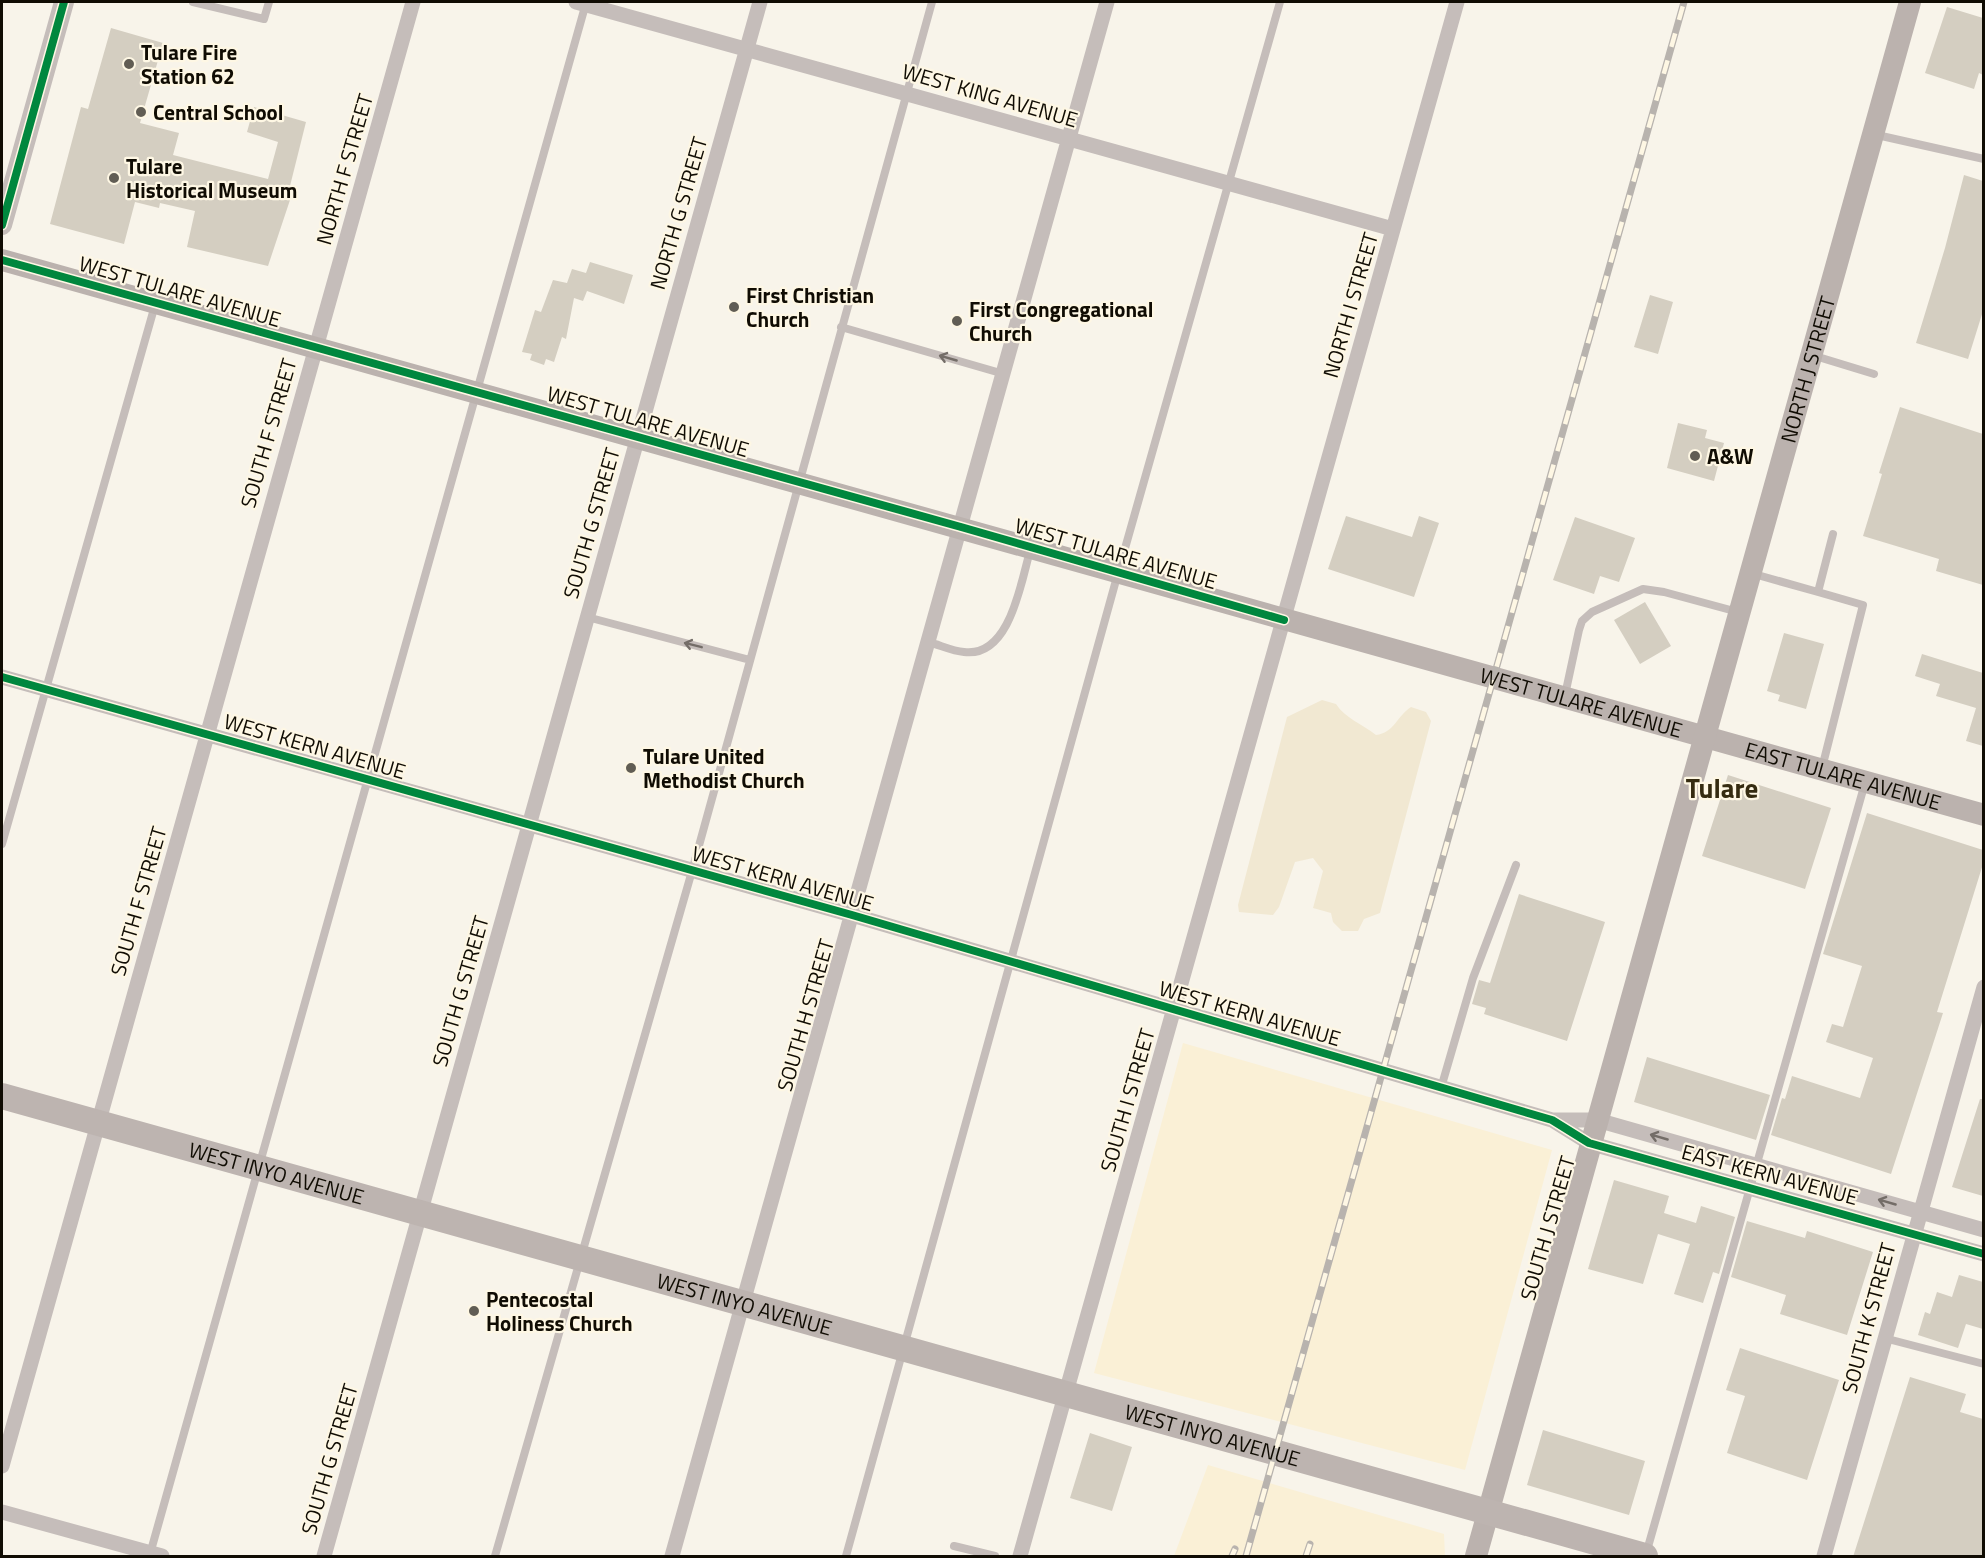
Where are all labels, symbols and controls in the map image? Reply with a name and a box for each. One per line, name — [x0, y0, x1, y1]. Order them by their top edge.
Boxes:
place label: Tulare Fire Station 62 — [141, 36, 237, 92]
street label: WEST KING AVENUE — [899, 55, 1081, 135]
marker: Tulare Fire Station 62 — [122, 57, 136, 71]
street label: NORTH F STREET — [307, 90, 381, 248]
place label: Central School — [153, 96, 283, 128]
marker: Central School — [134, 105, 148, 119]
street label: NORTH G STREET — [641, 133, 715, 293]
place label: Tulare Historical Museum — [126, 150, 297, 206]
marker: Tulare Historical Museum — [107, 171, 121, 185]
street label: NORTH I STREET — [1314, 228, 1386, 382]
street label: WEST TULARE AVENUE — [75, 247, 285, 335]
place label: First Christian Church — [746, 279, 874, 335]
street label: NORTH J STREET — [1772, 292, 1843, 446]
place label: First Congregational Church — [969, 293, 1154, 349]
marker: First Christian Church — [727, 300, 741, 314]
marker: First Congregational Church — [950, 314, 964, 328]
one-way arrow — [939, 352, 958, 363]
street label: SOUTH F STREET — [231, 355, 305, 511]
street label: WEST TULARE AVENUE — [543, 377, 753, 465]
place label: A&W — [1707, 440, 1754, 472]
street label: SOUTH G STREET — [554, 444, 628, 602]
marker: A&W — [1688, 449, 1702, 463]
street label: WEST TULARE AVENUE — [1011, 509, 1221, 597]
one-way arrow — [684, 639, 703, 651]
street label: WEST TULARE AVENUE — [1476, 659, 1686, 746]
street label: WEST KERN AVENUE — [220, 705, 410, 787]
street label: EAST TULARE AVENUE — [1741, 733, 1945, 818]
place label: Tulare United Methodist Church — [643, 740, 805, 796]
marker: Tulare United Methodist Church — [624, 761, 638, 775]
district label: Tulare — [1686, 767, 1758, 808]
street label: SOUTH F STREET — [101, 823, 175, 979]
street label: WEST KERN AVENUE — [688, 837, 878, 919]
street label: SOUTH G STREET — [423, 912, 497, 1070]
street label: SOUTH H STREET — [768, 935, 842, 1095]
street label: WEST KERN AVENUE — [1155, 972, 1345, 1054]
street label: SOUTH I STREET — [1091, 1024, 1163, 1176]
one-way arrow — [1650, 1131, 1669, 1143]
street label: WEST INYO AVENUE — [185, 1133, 368, 1213]
street label: EAST KERN AVENUE — [1678, 1135, 1862, 1213]
street label: SOUTH J STREET — [1511, 1152, 1583, 1304]
one-way arrow — [1878, 1195, 1897, 1207]
street label: SOUTH K STREET — [1833, 1239, 1903, 1397]
street label: WEST INYO AVENUE — [653, 1264, 836, 1344]
place label: Pentecostal Holiness Church — [486, 1283, 633, 1339]
marker: Pentecostal Holiness Church — [467, 1304, 481, 1318]
street label: SOUTH G STREET — [292, 1380, 366, 1538]
street label: WEST INYO AVENUE — [1121, 1395, 1304, 1475]

